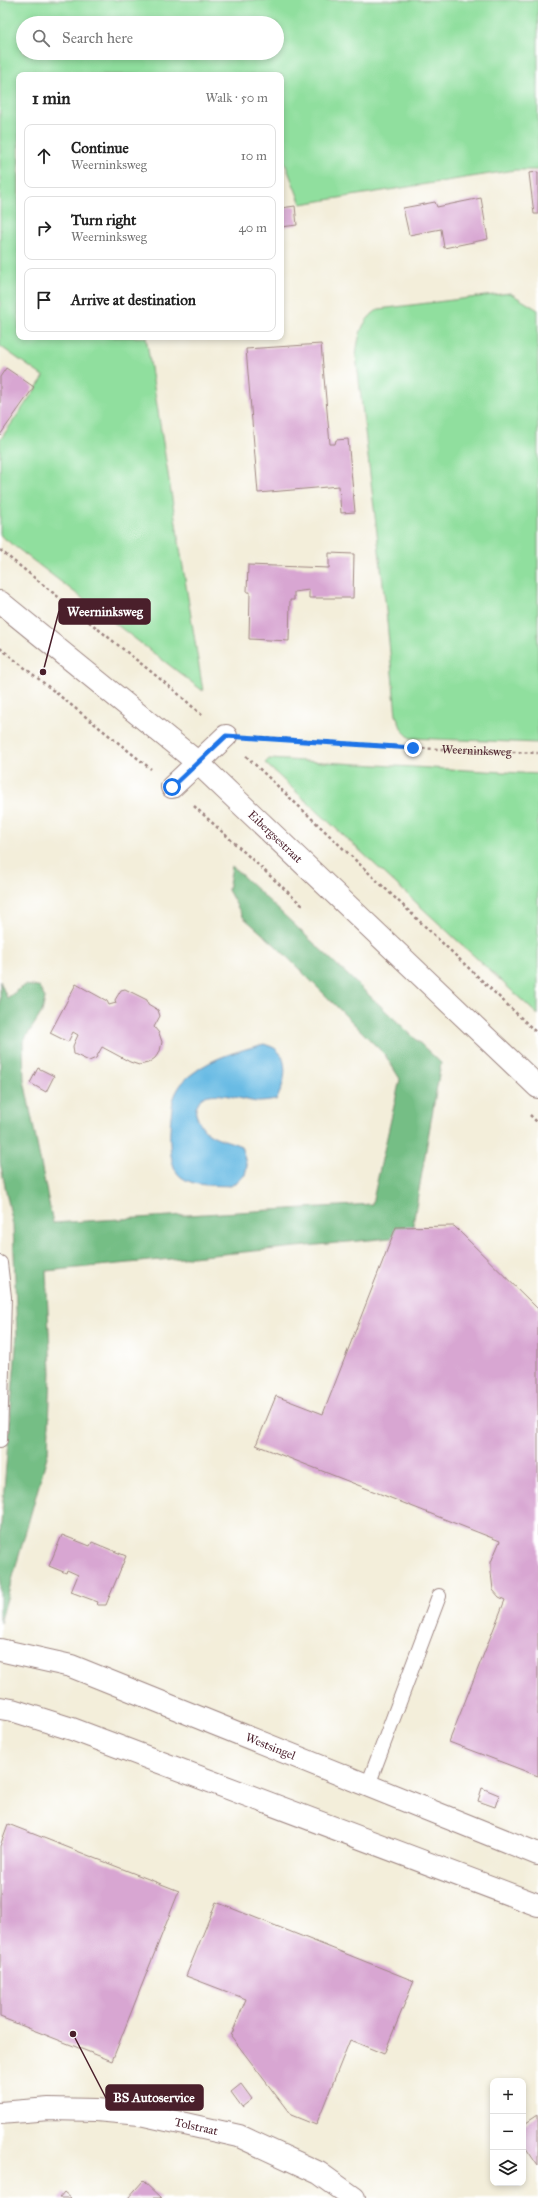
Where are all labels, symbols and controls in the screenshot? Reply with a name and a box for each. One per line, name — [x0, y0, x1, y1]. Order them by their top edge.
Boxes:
search box — [16, 16, 284, 60]
icon: search — [30, 27, 52, 49]
text: Search here — [62, 29, 133, 47]
text: 1 min — [32, 88, 71, 109]
text: Walk · 50 m — [205, 90, 268, 106]
text: Continue — [71, 139, 129, 157]
icon: ahead — [33, 145, 55, 167]
text: 10 m — [241, 148, 267, 164]
text: Weerninksweg — [71, 157, 147, 173]
text: Turn right — [71, 211, 136, 229]
icon: right — [33, 217, 55, 239]
text: 40 m — [238, 220, 267, 236]
text: Weerninksweg — [71, 229, 147, 245]
icon: arrive — [33, 289, 55, 311]
text: Arrive at destination — [71, 291, 196, 309]
callout: Weerninksweg — [59, 599, 150, 624]
text: Weerninksweg — [67, 604, 144, 620]
route end — [404, 739, 422, 757]
street label: Weerninksweg — [441, 742, 512, 760]
route start — [163, 778, 181, 796]
street label: Eibergsestraat — [245, 808, 306, 866]
street label: Westsingel — [244, 1730, 298, 1763]
map controls — [490, 2078, 526, 2186]
button: + — [490, 2078, 526, 2114]
callout: BS Autoservice — [106, 2085, 203, 2110]
text: BS Autoservice — [113, 2090, 195, 2106]
button: − — [490, 2114, 526, 2150]
street label: Tolstraat — [173, 2115, 220, 2138]
button: layers — [490, 2150, 526, 2186]

